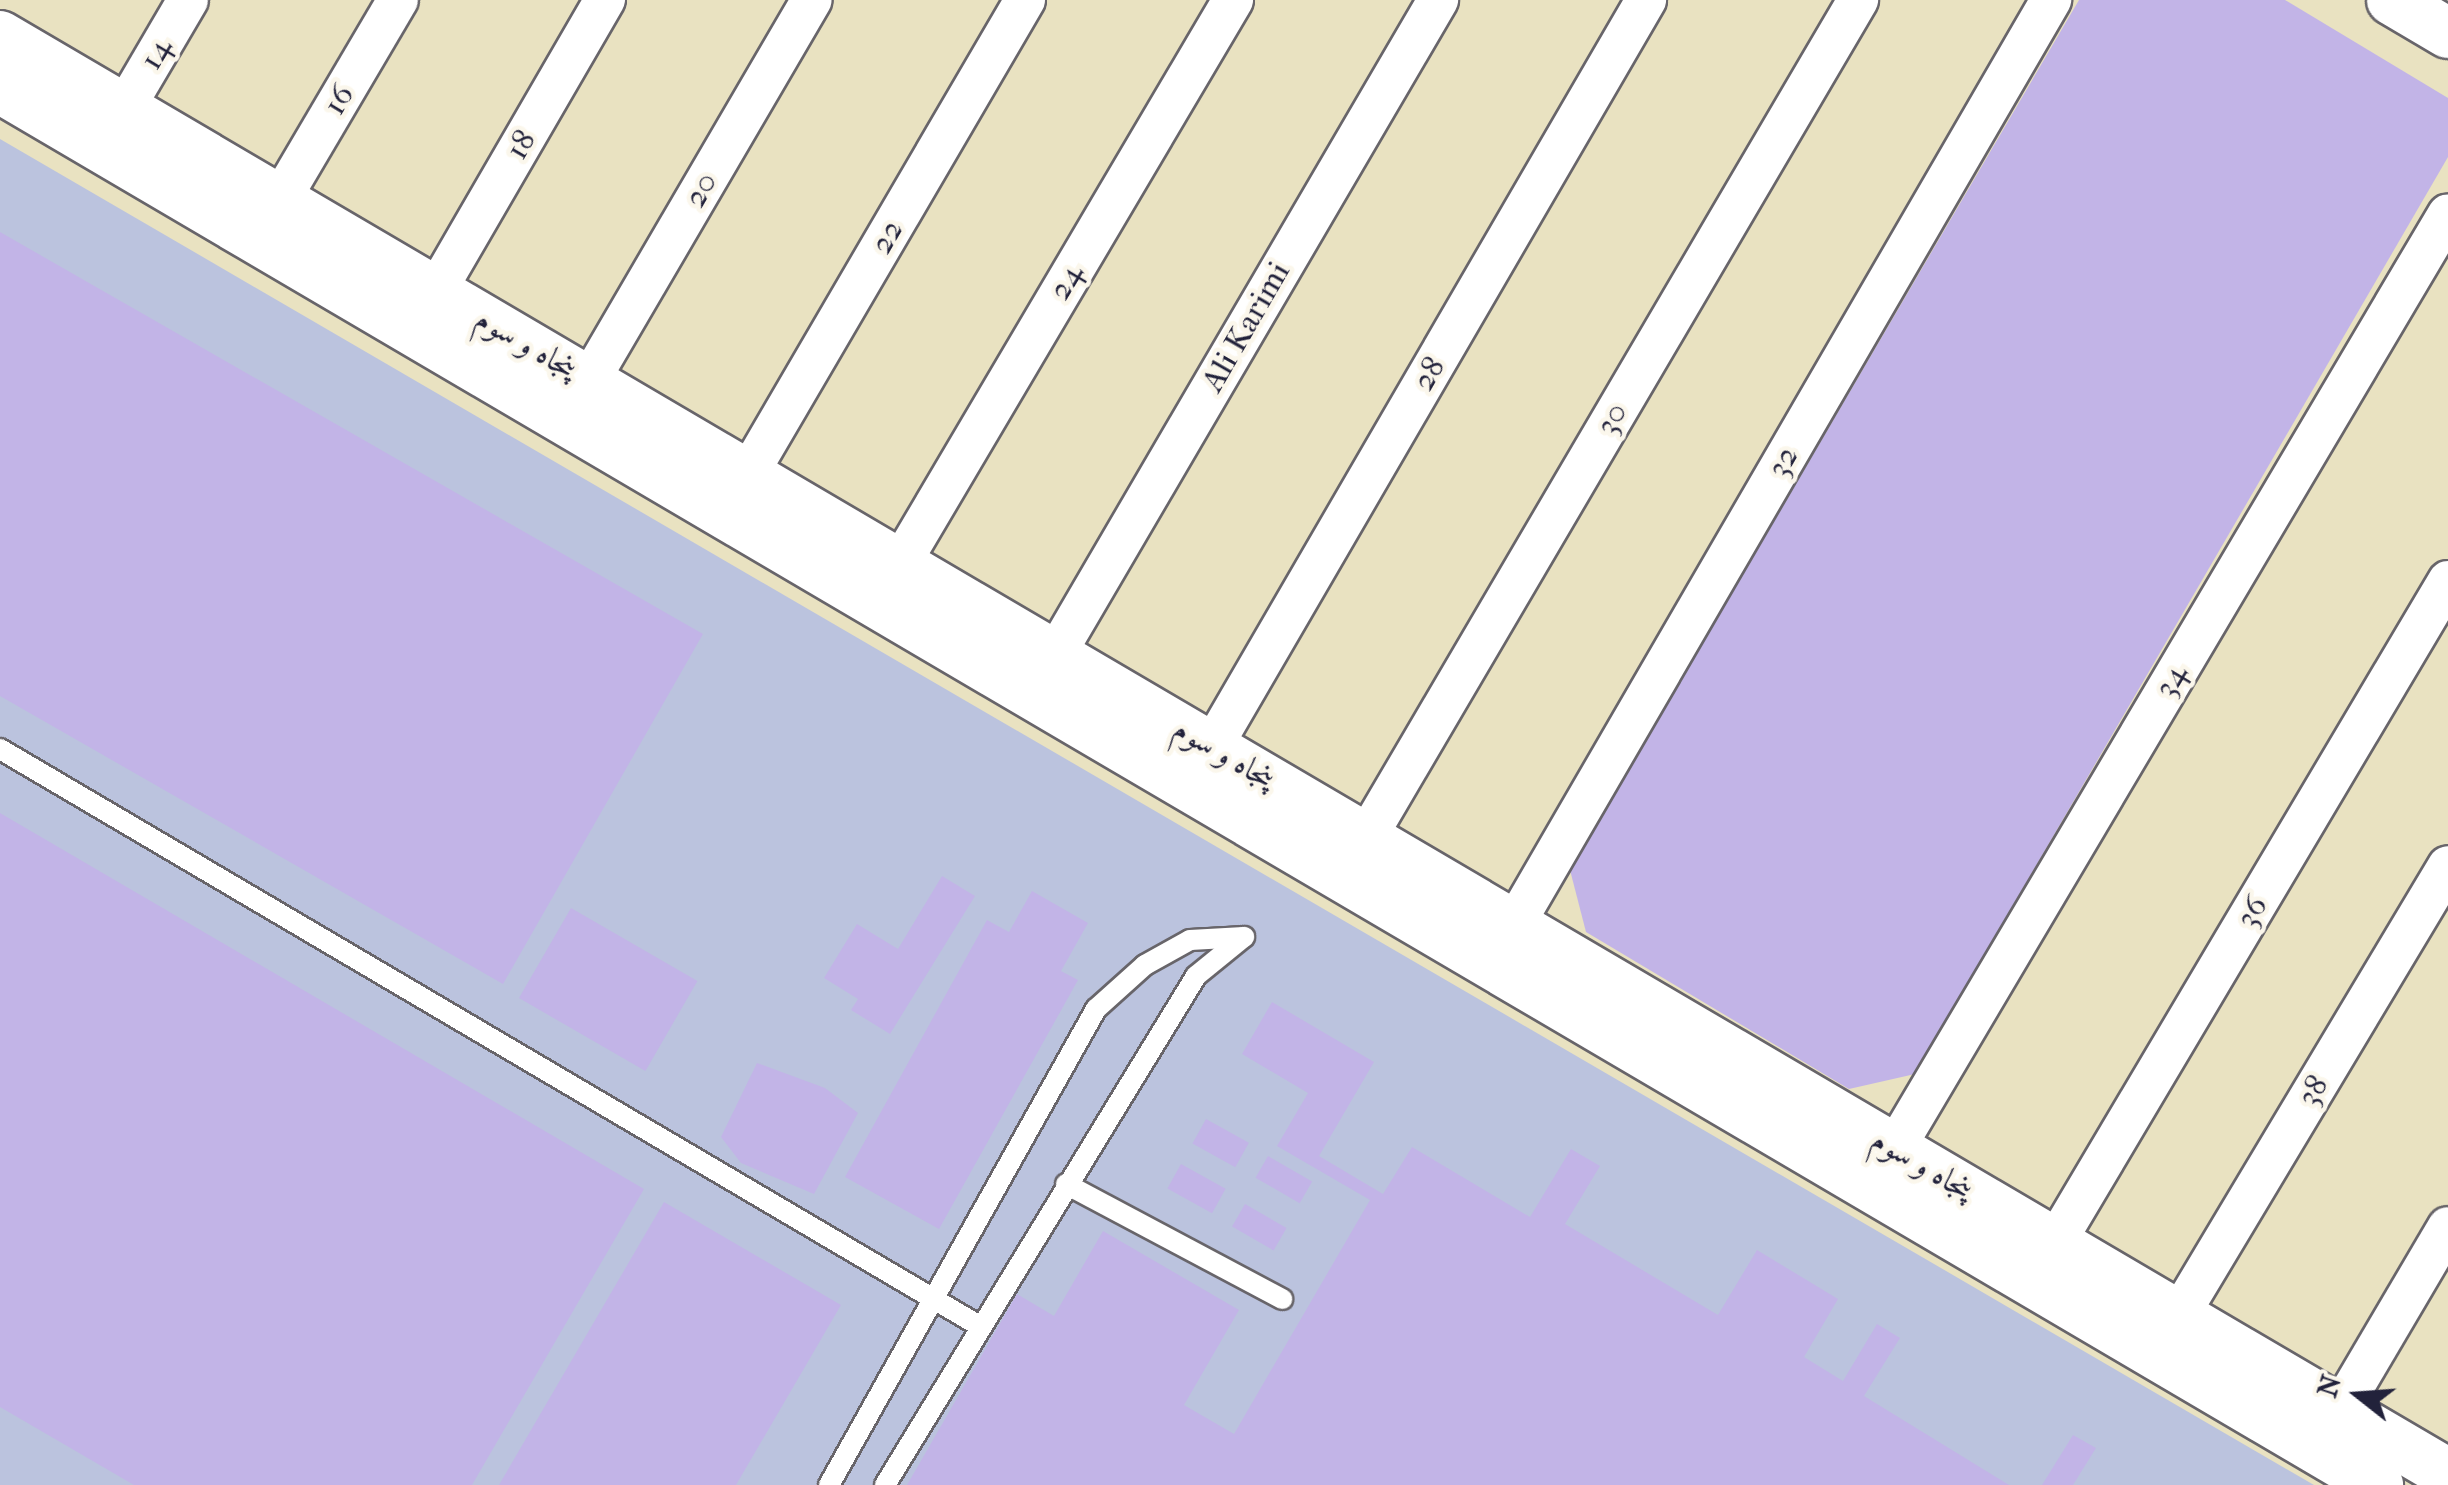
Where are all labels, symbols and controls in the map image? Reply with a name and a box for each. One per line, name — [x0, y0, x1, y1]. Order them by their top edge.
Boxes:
street label: 14 — [132, 31, 180, 77]
street label: 16 — [315, 78, 363, 122]
street label: 18 — [497, 123, 545, 167]
street label: 20 — [676, 166, 726, 214]
street label: 22 — [862, 213, 912, 261]
street label: Ali Karimi — [1194, 255, 1298, 399]
street label: 24 — [1040, 257, 1092, 307]
street label: پنجاه و سوم — [468, 300, 584, 388]
street label: 28 — [1404, 350, 1454, 398]
street label: 30 — [1588, 396, 1636, 442]
street label: 32 — [1759, 440, 1807, 484]
street label: 34 — [2146, 657, 2196, 705]
street label: پنجاه و سوم — [1166, 710, 1282, 798]
street label: 36 — [2228, 889, 2276, 935]
street label: 38 — [2289, 1069, 2337, 1113]
street label: پنجاه و سوم — [1864, 1121, 1980, 1209]
north arrow — [2308, 1345, 2408, 1445]
text: N — [2310, 1371, 2348, 1401]

